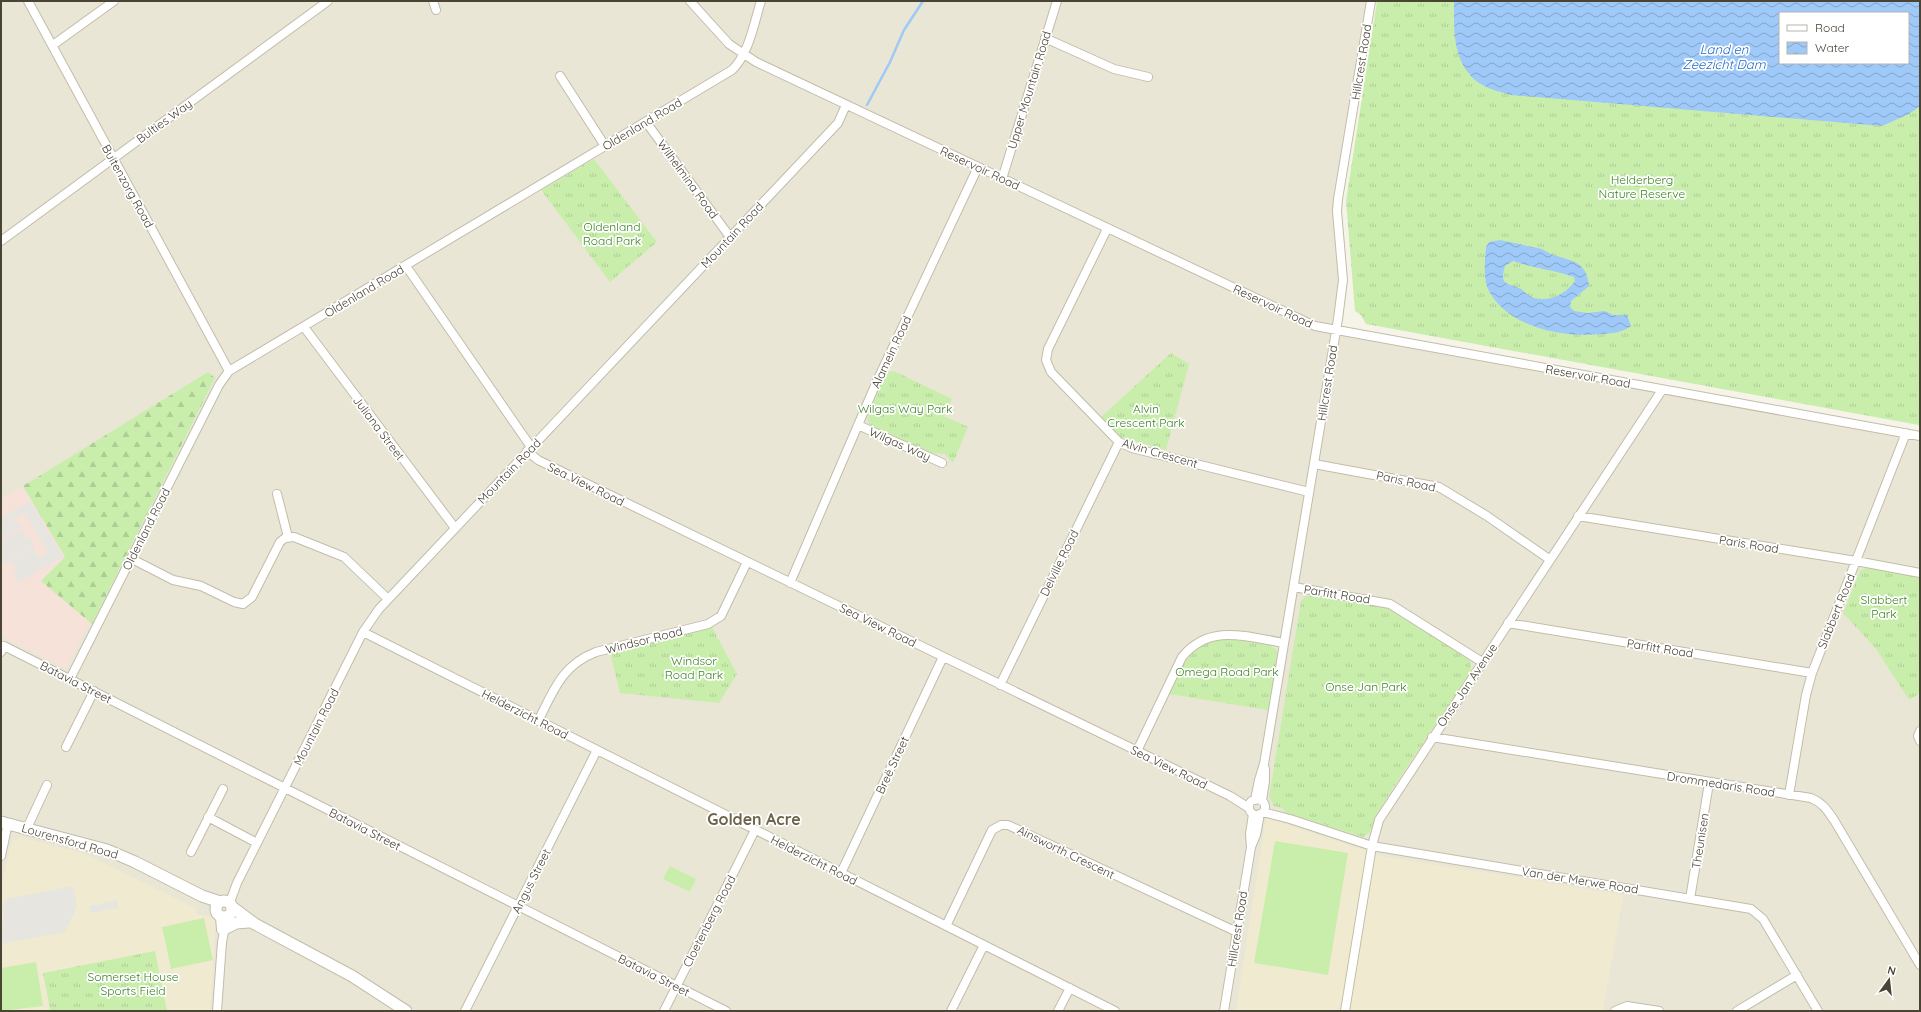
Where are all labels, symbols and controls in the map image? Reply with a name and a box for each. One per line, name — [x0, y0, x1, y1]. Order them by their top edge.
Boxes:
legend — [1779, 12, 1909, 64]
text: Road — [1815, 20, 1845, 35]
street label: Hillcrest Road — [1348, 23, 1374, 101]
street label: Upper Mountain Road — [1004, 29, 1054, 151]
text: Water — [1815, 40, 1850, 55]
water label: Land en Zeezicht Dam — [1682, 41, 1767, 72]
street label: Oldenland Road — [600, 94, 684, 154]
street label: Bulties Way — [133, 96, 195, 146]
street label: Wilhelmina Road — [654, 137, 722, 221]
street label: Buitenzorg Road — [99, 142, 157, 230]
street label: Reservoir Road — [938, 143, 1022, 193]
park label: Helderberg Nature Reserve — [1599, 172, 1686, 201]
street label: Mountain Road — [698, 199, 766, 271]
park label: Oldenland Road Park — [583, 219, 641, 248]
street label: Oldenland Road — [322, 261, 406, 321]
street label: Reservoir Road — [1231, 281, 1315, 331]
street label: Alamein Road — [868, 313, 914, 391]
street label: Hillcrest Road — [1314, 344, 1340, 422]
street label: Reservoir Road — [1544, 361, 1632, 391]
street label: Juliana Street — [350, 393, 408, 463]
park label: Wilgas Way Park — [858, 401, 952, 416]
park label: Alvin Crescent Park — [1107, 401, 1185, 430]
street label: Wilgas Way — [867, 424, 933, 464]
street label: Mountain Road — [474, 435, 544, 507]
street label: Alvin Crescent — [1120, 435, 1200, 471]
street label: Sea View Road — [545, 459, 627, 509]
street label: Paris Road — [1375, 467, 1437, 495]
street label: Oldenland Road — [119, 485, 173, 573]
street label: Delville Road — [1036, 527, 1082, 599]
street label: Paris Road — [1718, 532, 1780, 556]
street label: Slabbert Road — [1814, 571, 1858, 651]
street label: Parfitt Road — [1303, 581, 1371, 607]
park label: Slabbert Park — [1861, 592, 1907, 621]
street label: Sea View Road — [837, 600, 919, 650]
street label: Windsor Road — [604, 623, 684, 657]
street label: Parfitt Road — [1626, 635, 1694, 661]
street label: Onse Jan Avenue — [1434, 640, 1501, 729]
park label: Windsor Road Park — [665, 653, 723, 682]
street label: Batavia Street — [38, 657, 114, 707]
park label: Omega Road Park — [1175, 664, 1279, 679]
park label: Onse Jan Park — [1325, 679, 1407, 694]
street label: Mountain Road — [290, 686, 342, 768]
street label: Helderzicht Road — [479, 686, 571, 742]
street label: Breë Street — [872, 734, 912, 796]
street label: Sea View Road — [1128, 742, 1210, 792]
street label: Drommedaris Road — [1666, 768, 1776, 800]
street label: Batavia Street — [327, 804, 403, 854]
district label: Golden Acre — [707, 809, 801, 829]
street label: Theunisen — [1688, 812, 1712, 870]
street label: Lourensford Road — [20, 820, 120, 862]
street label: Ainsworth Crescent — [1015, 822, 1117, 882]
street label: Helderzicht Road — [768, 832, 860, 888]
street label: Angus Street — [508, 846, 554, 916]
street label: Van der Merwe Road — [1521, 863, 1639, 897]
street label: Cloetenberg Road — [679, 872, 739, 970]
street label: Hillcrest Road — [1224, 890, 1250, 968]
street label: Batavia Street — [616, 950, 692, 1000]
north arrow — [1869, 960, 1909, 1000]
text: N — [1886, 963, 1897, 978]
park label: Somerset House Sports Field — [87, 969, 179, 998]

